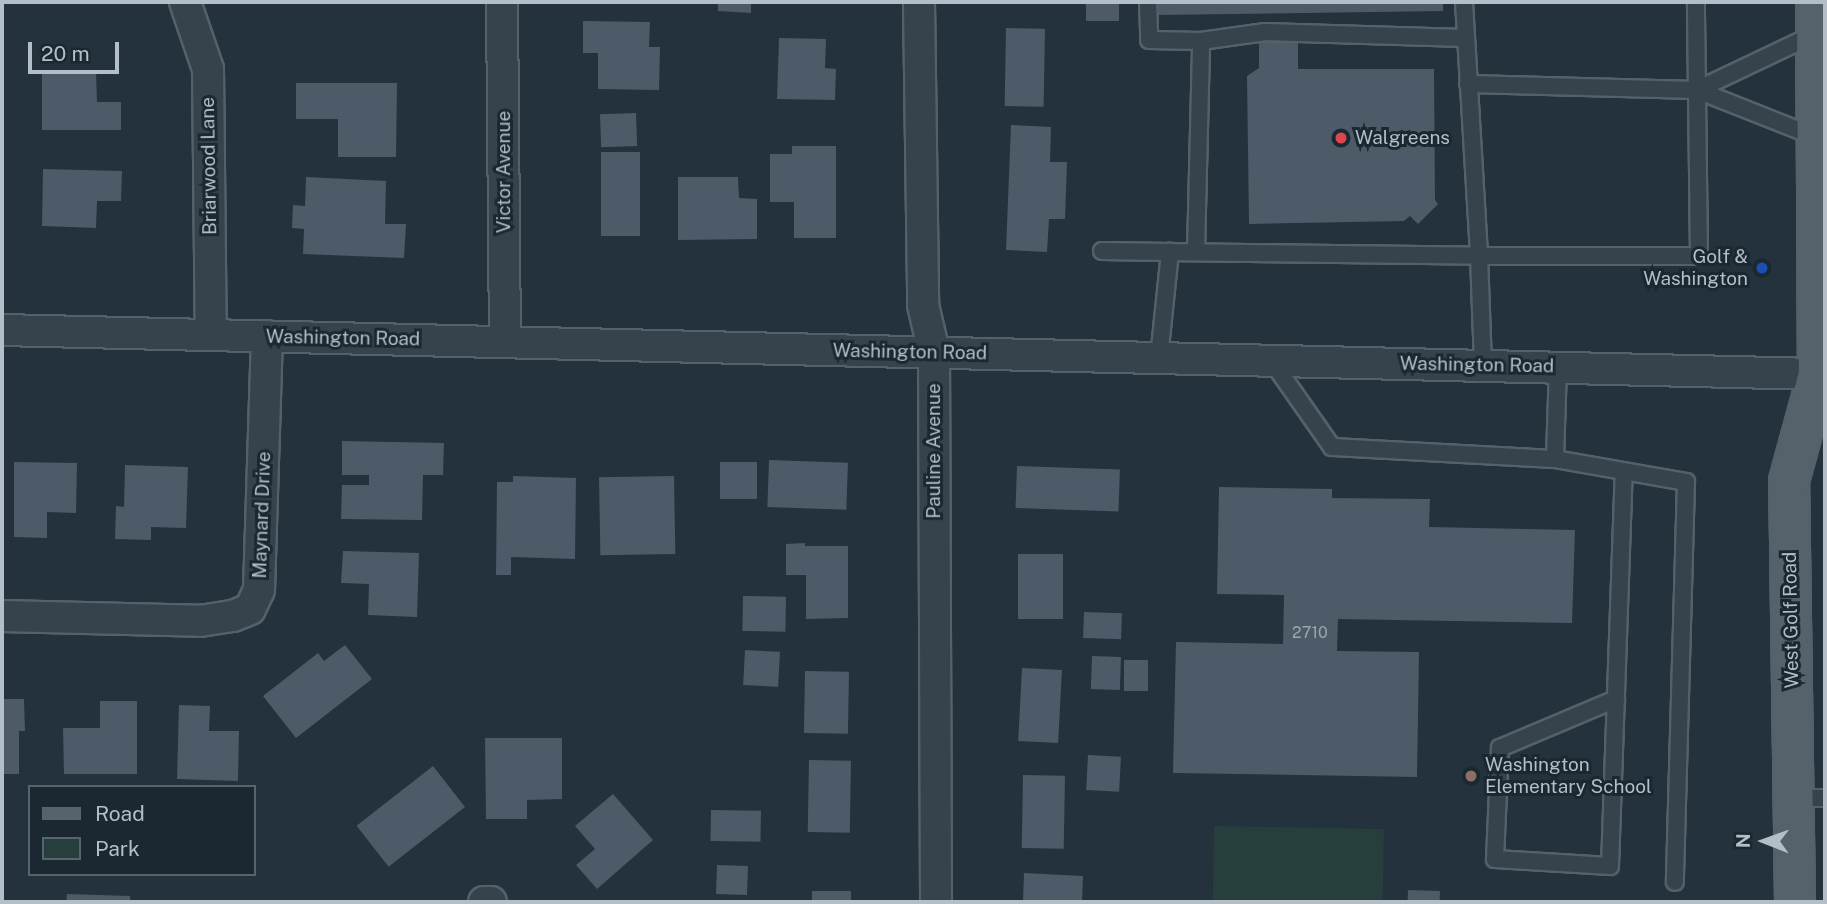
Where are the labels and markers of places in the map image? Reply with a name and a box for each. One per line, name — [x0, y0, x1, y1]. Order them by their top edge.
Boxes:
place label: Walgreens — [1355, 127, 1450, 149]
marker: Walgreens — [1333, 130, 1349, 146]
place label: Golf & Washington — [1643, 246, 1748, 290]
marker: Golf & Washington — [1754, 260, 1770, 276]
place label: Washington Elementary School — [1485, 754, 1652, 798]
marker: Washington Elementary School — [1463, 768, 1479, 784]

